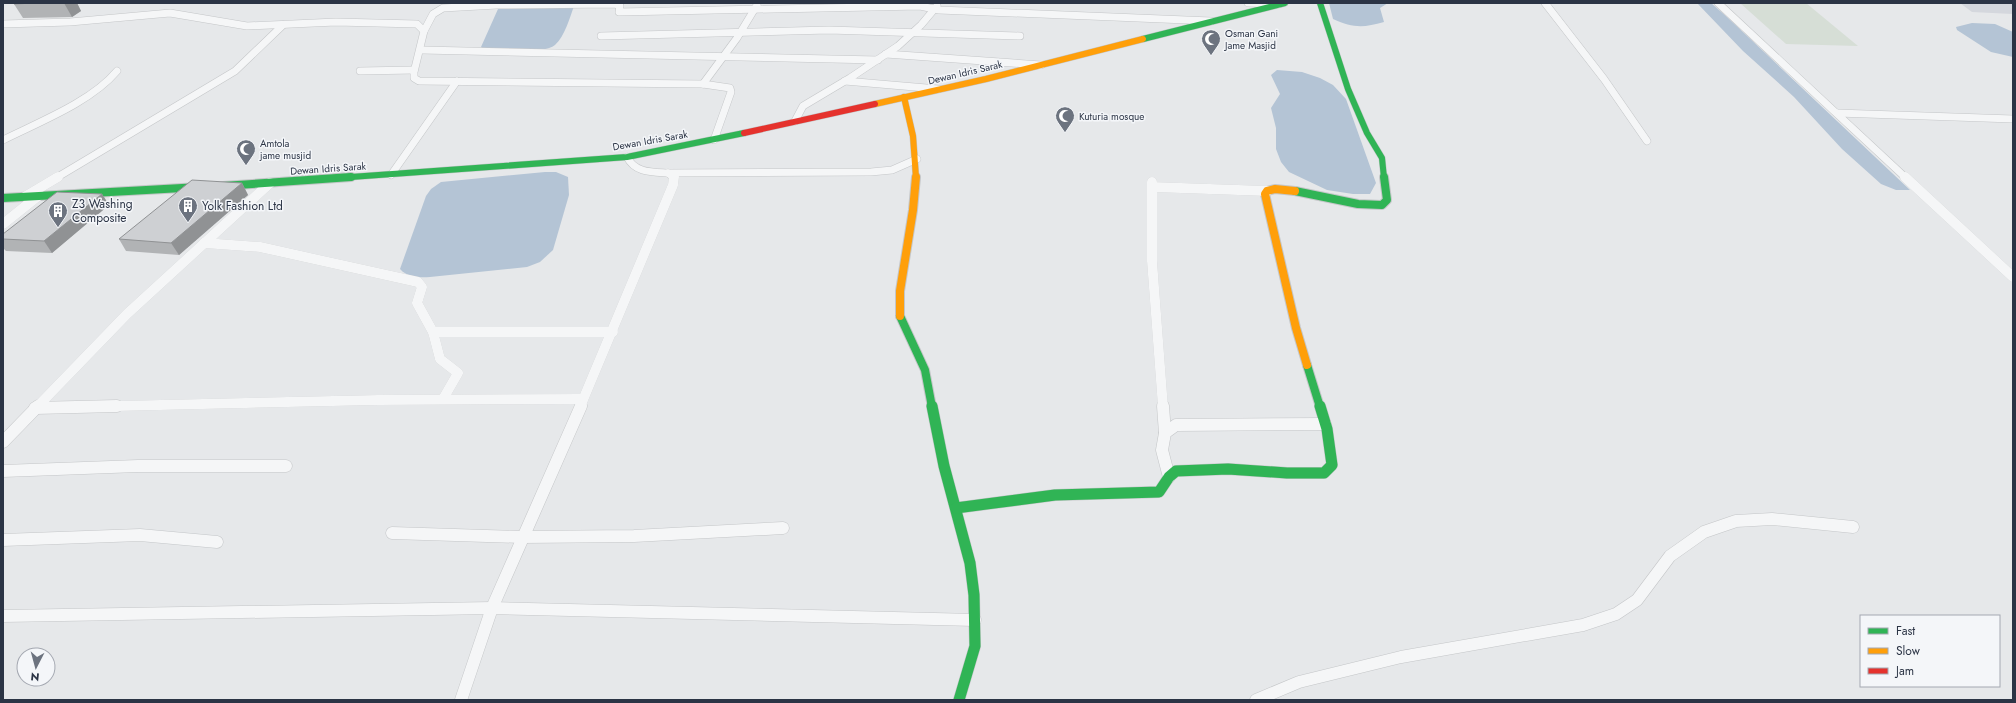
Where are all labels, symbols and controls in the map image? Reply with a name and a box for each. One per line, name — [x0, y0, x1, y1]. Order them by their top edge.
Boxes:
place label: Osman Gani Jame Masjid — [1223, 26, 1278, 53]
mosque icon: Osman Gani Jame Masjid — [1200, 28, 1222, 56]
street label: Dewan Idris Sarak — [926, 57, 1004, 88]
mosque icon: Kuturia mosque — [1054, 105, 1076, 133]
place label: Kuturia mosque — [1079, 109, 1144, 124]
street label: Dewan Idris Sarak — [611, 126, 689, 154]
place label: Amtola jame musjid — [259, 136, 311, 163]
mosque icon: Amtola jame musjid — [235, 138, 257, 166]
street label: Dewan Idris Sarak — [290, 158, 367, 179]
place label: Z3 Washing Composite — [72, 195, 133, 227]
building icon: Yolk Fashion Ltd — [177, 195, 199, 223]
place label: Yolk Fashion Ltd — [202, 197, 283, 215]
building icon: Z3 Washing Composite — [47, 200, 69, 228]
legend — [1860, 615, 2000, 687]
text: Fast — [1896, 622, 1915, 640]
text: Slow — [1896, 642, 1921, 660]
north arrow — [16, 647, 56, 687]
text: Jam — [1894, 662, 1914, 680]
text: N — [30, 669, 40, 685]

